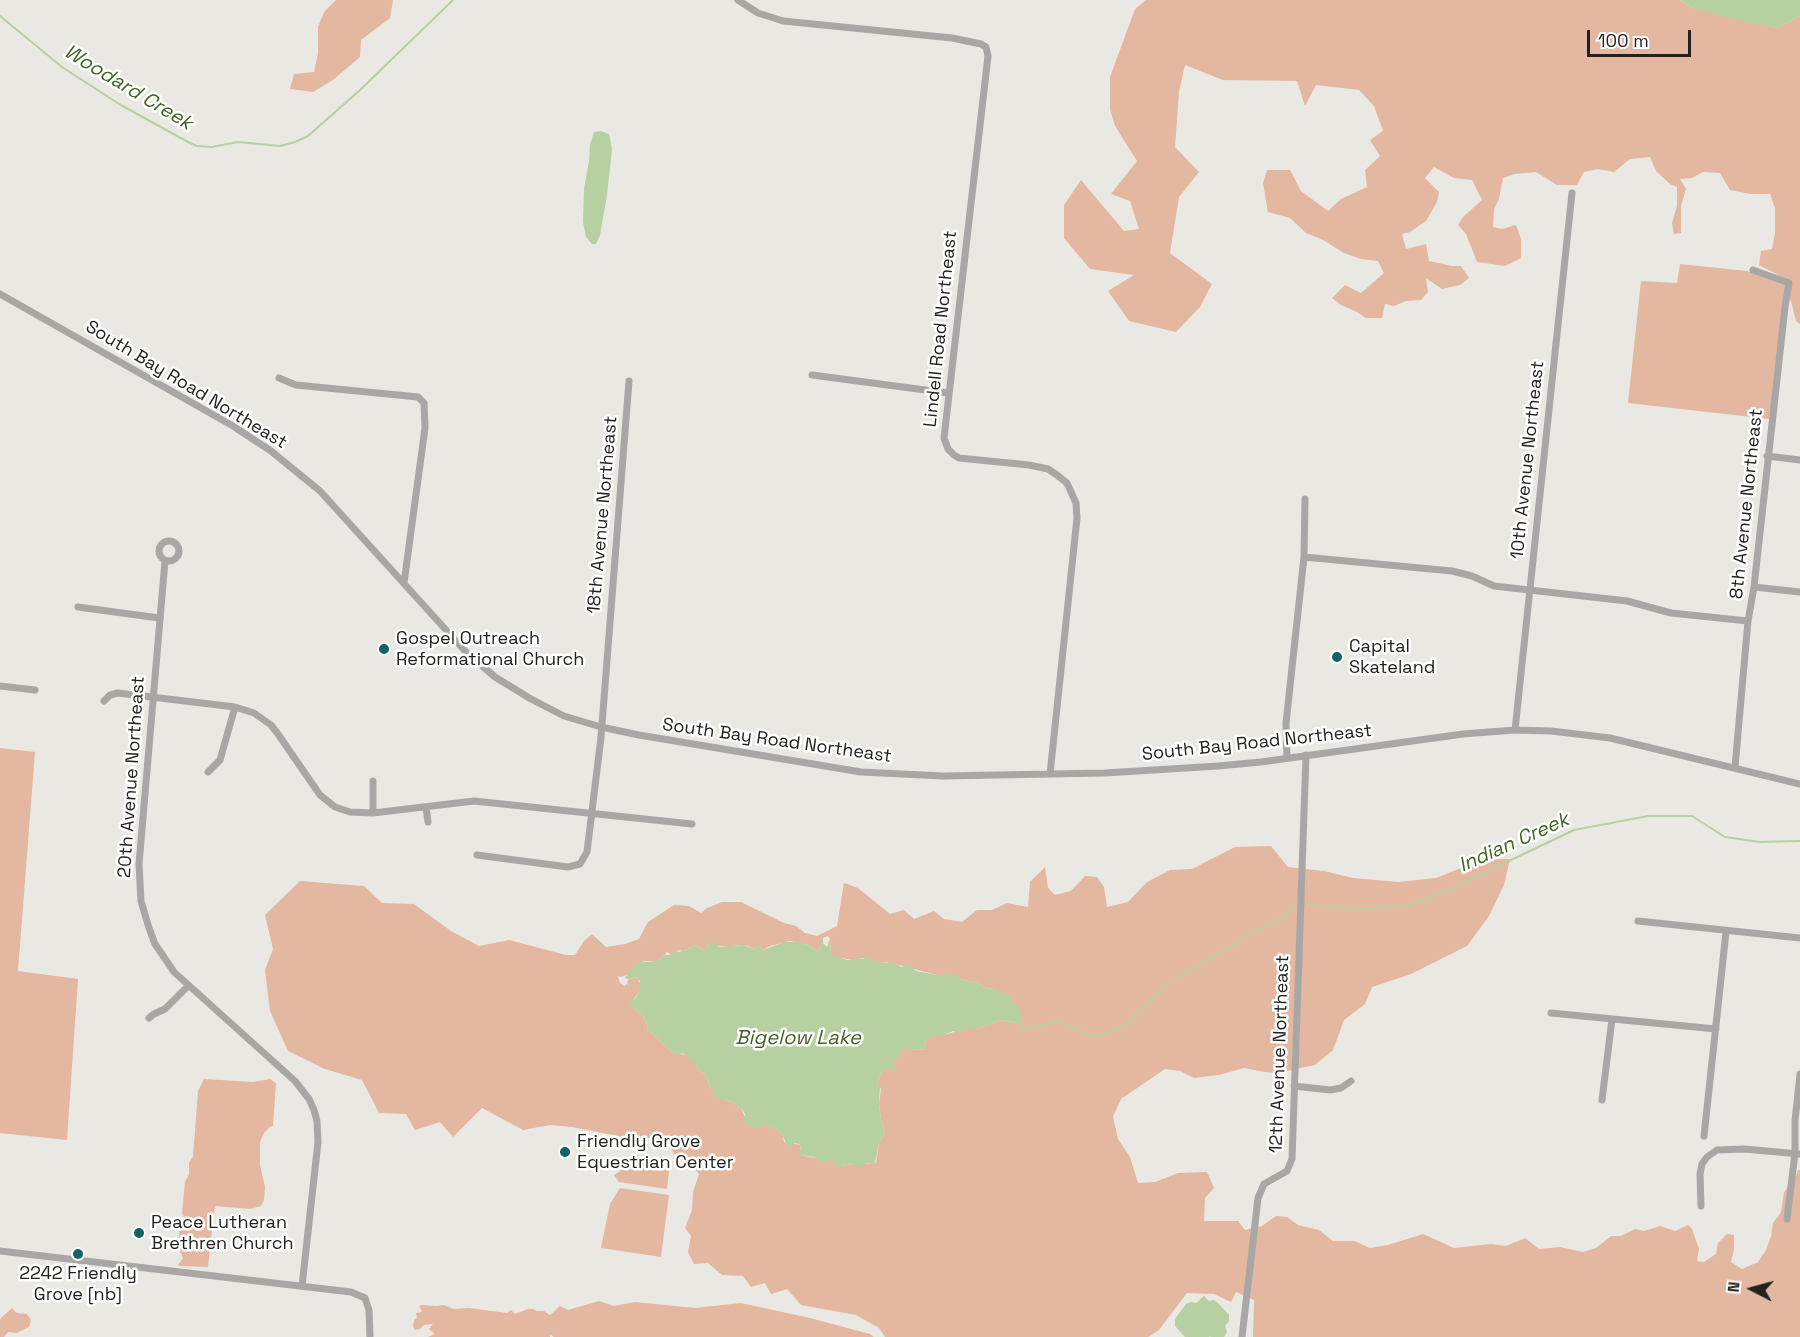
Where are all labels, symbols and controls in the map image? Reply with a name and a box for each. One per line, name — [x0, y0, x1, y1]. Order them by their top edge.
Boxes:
scale bar — [1590, 18, 1694, 56]
text: 100 m — [1598, 29, 1649, 52]
water label: Woodard Creek — [59, 40, 197, 136]
street label: Lindell Road Northeast — [920, 230, 962, 428]
street label: South Bay Road Northeast — [81, 316, 291, 454]
street label: 10th Avenue Northeast — [1507, 360, 1549, 560]
street label: 8th Avenue Northeast — [1726, 408, 1768, 600]
street label: 18th Avenue Northeast — [584, 415, 622, 615]
place label: Gospel Outreach Reformational Church — [396, 628, 584, 670]
place label: Capital Skateland — [1349, 636, 1435, 678]
marker: Gospel Outreach Reformational Church — [377, 642, 391, 656]
marker: Capital Skateland — [1330, 650, 1344, 664]
street label: 20th Avenue Northeast — [114, 675, 150, 879]
street label: South Bay Road Northeast — [661, 714, 893, 768]
street label: South Bay Road Northeast — [1141, 720, 1373, 766]
water label: Indian Creek — [1455, 808, 1573, 878]
street label: 12th Avenue Northeast — [1266, 955, 1294, 1153]
water label: Bigelow Lake — [735, 1027, 861, 1051]
place label: Friendly Grove Equestrian Center — [577, 1131, 734, 1174]
marker: Friendly Grove Equestrian Center — [558, 1145, 572, 1159]
place label: Peace Lutheran Brethren Church — [151, 1212, 293, 1254]
marker: Peace Lutheran Brethren Church — [132, 1226, 146, 1240]
marker: 2242 Friendly Grove [nb] — [71, 1247, 85, 1261]
north arrow — [1722, 1259, 1782, 1319]
place label: 2242 Friendly Grove [nb] — [19, 1263, 137, 1306]
text: N — [1723, 1281, 1745, 1294]

